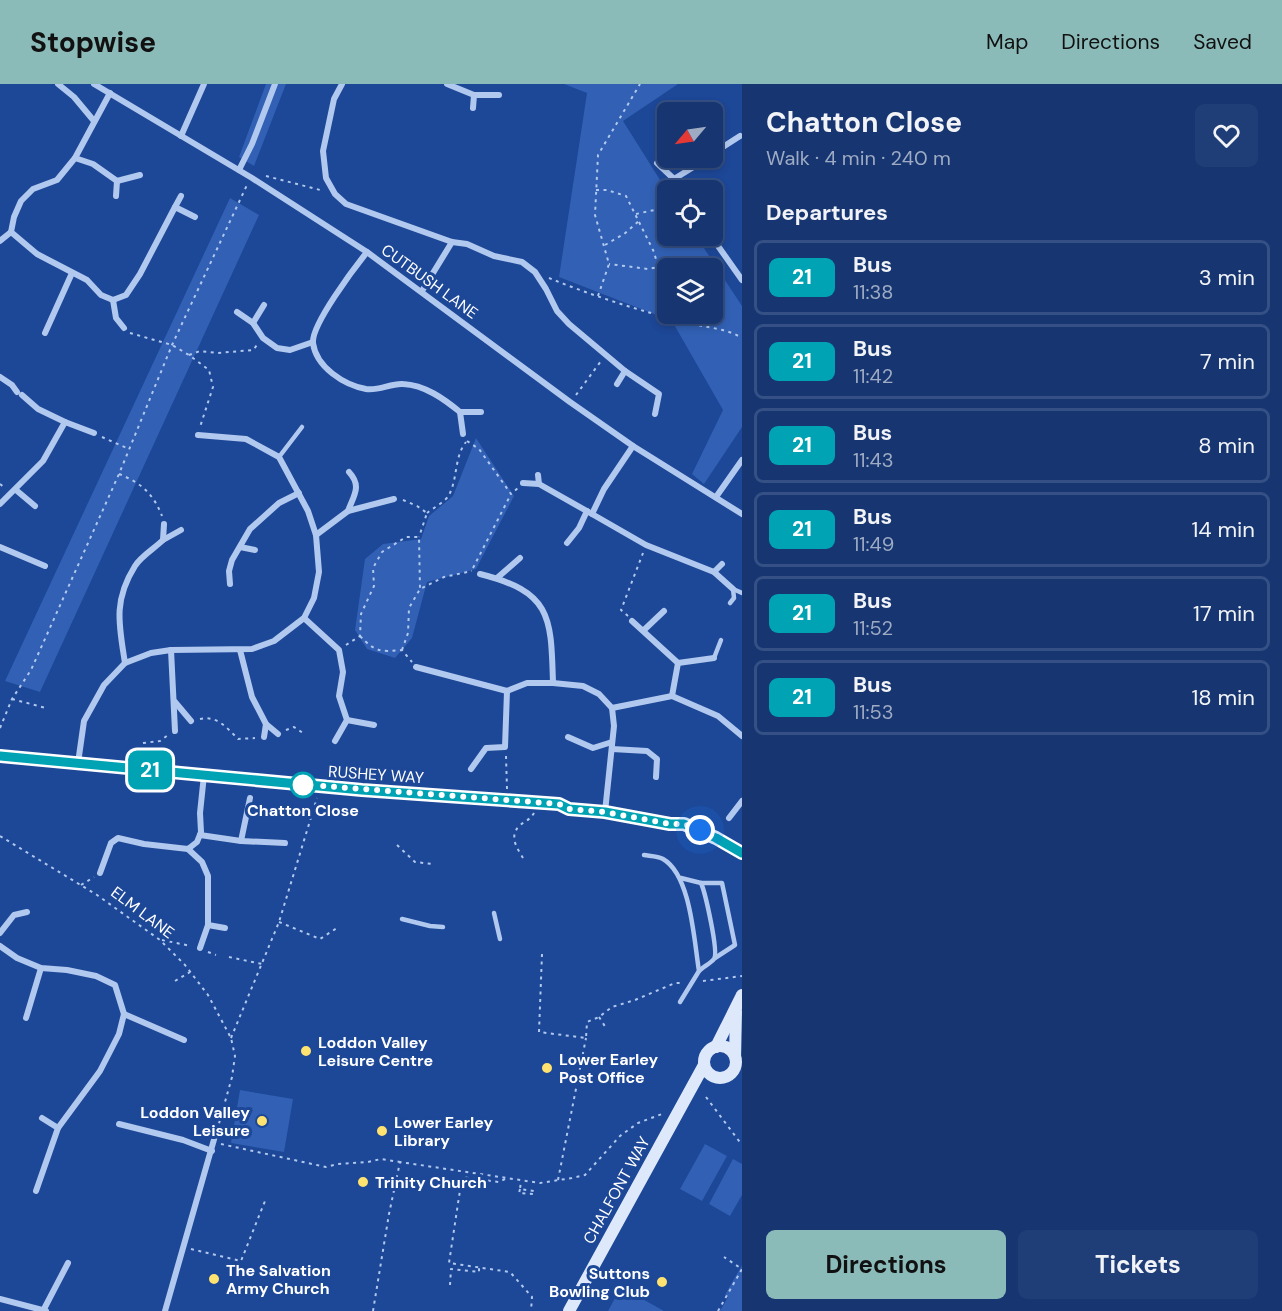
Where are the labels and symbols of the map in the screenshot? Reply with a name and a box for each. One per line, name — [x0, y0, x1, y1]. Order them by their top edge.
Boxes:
north arrow — [657, 102, 723, 168]
street label: CUTBUSH LANE — [377, 239, 482, 324]
line badge: 21 — [123, 750, 177, 790]
street label: RUSHEY WAY — [327, 761, 425, 788]
marker: Chatton Close — [290, 772, 316, 798]
place label: Chatton Close — [247, 800, 359, 821]
your location — [685, 815, 715, 845]
street label: ELM LANE — [107, 882, 179, 943]
place label: Loddon Valley Leisure Centre — [318, 1032, 433, 1071]
marker: Loddon Valley Leisure Centre — [299, 1044, 313, 1058]
place label: Lower Earley Post Office — [559, 1049, 659, 1088]
marker: Lower Earley Post Office — [540, 1061, 554, 1075]
place label: Loddon Valley Leisure — [140, 1102, 250, 1141]
place label: Lower Earley Library — [394, 1112, 494, 1151]
marker: Loddon Valley Leisure — [255, 1114, 269, 1128]
marker: Lower Earley Library — [375, 1124, 389, 1138]
street label: CHALFONT WAY — [578, 1133, 655, 1248]
place label: Trinity Church — [375, 1172, 487, 1193]
marker: Trinity Church — [356, 1175, 370, 1189]
place label: The Salvation Army Church — [226, 1260, 331, 1299]
place label: Suttons Bowling Club — [549, 1263, 650, 1302]
marker: The Salvation Army Church — [207, 1272, 221, 1286]
marker: Suttons Bowling Club — [655, 1275, 669, 1289]

